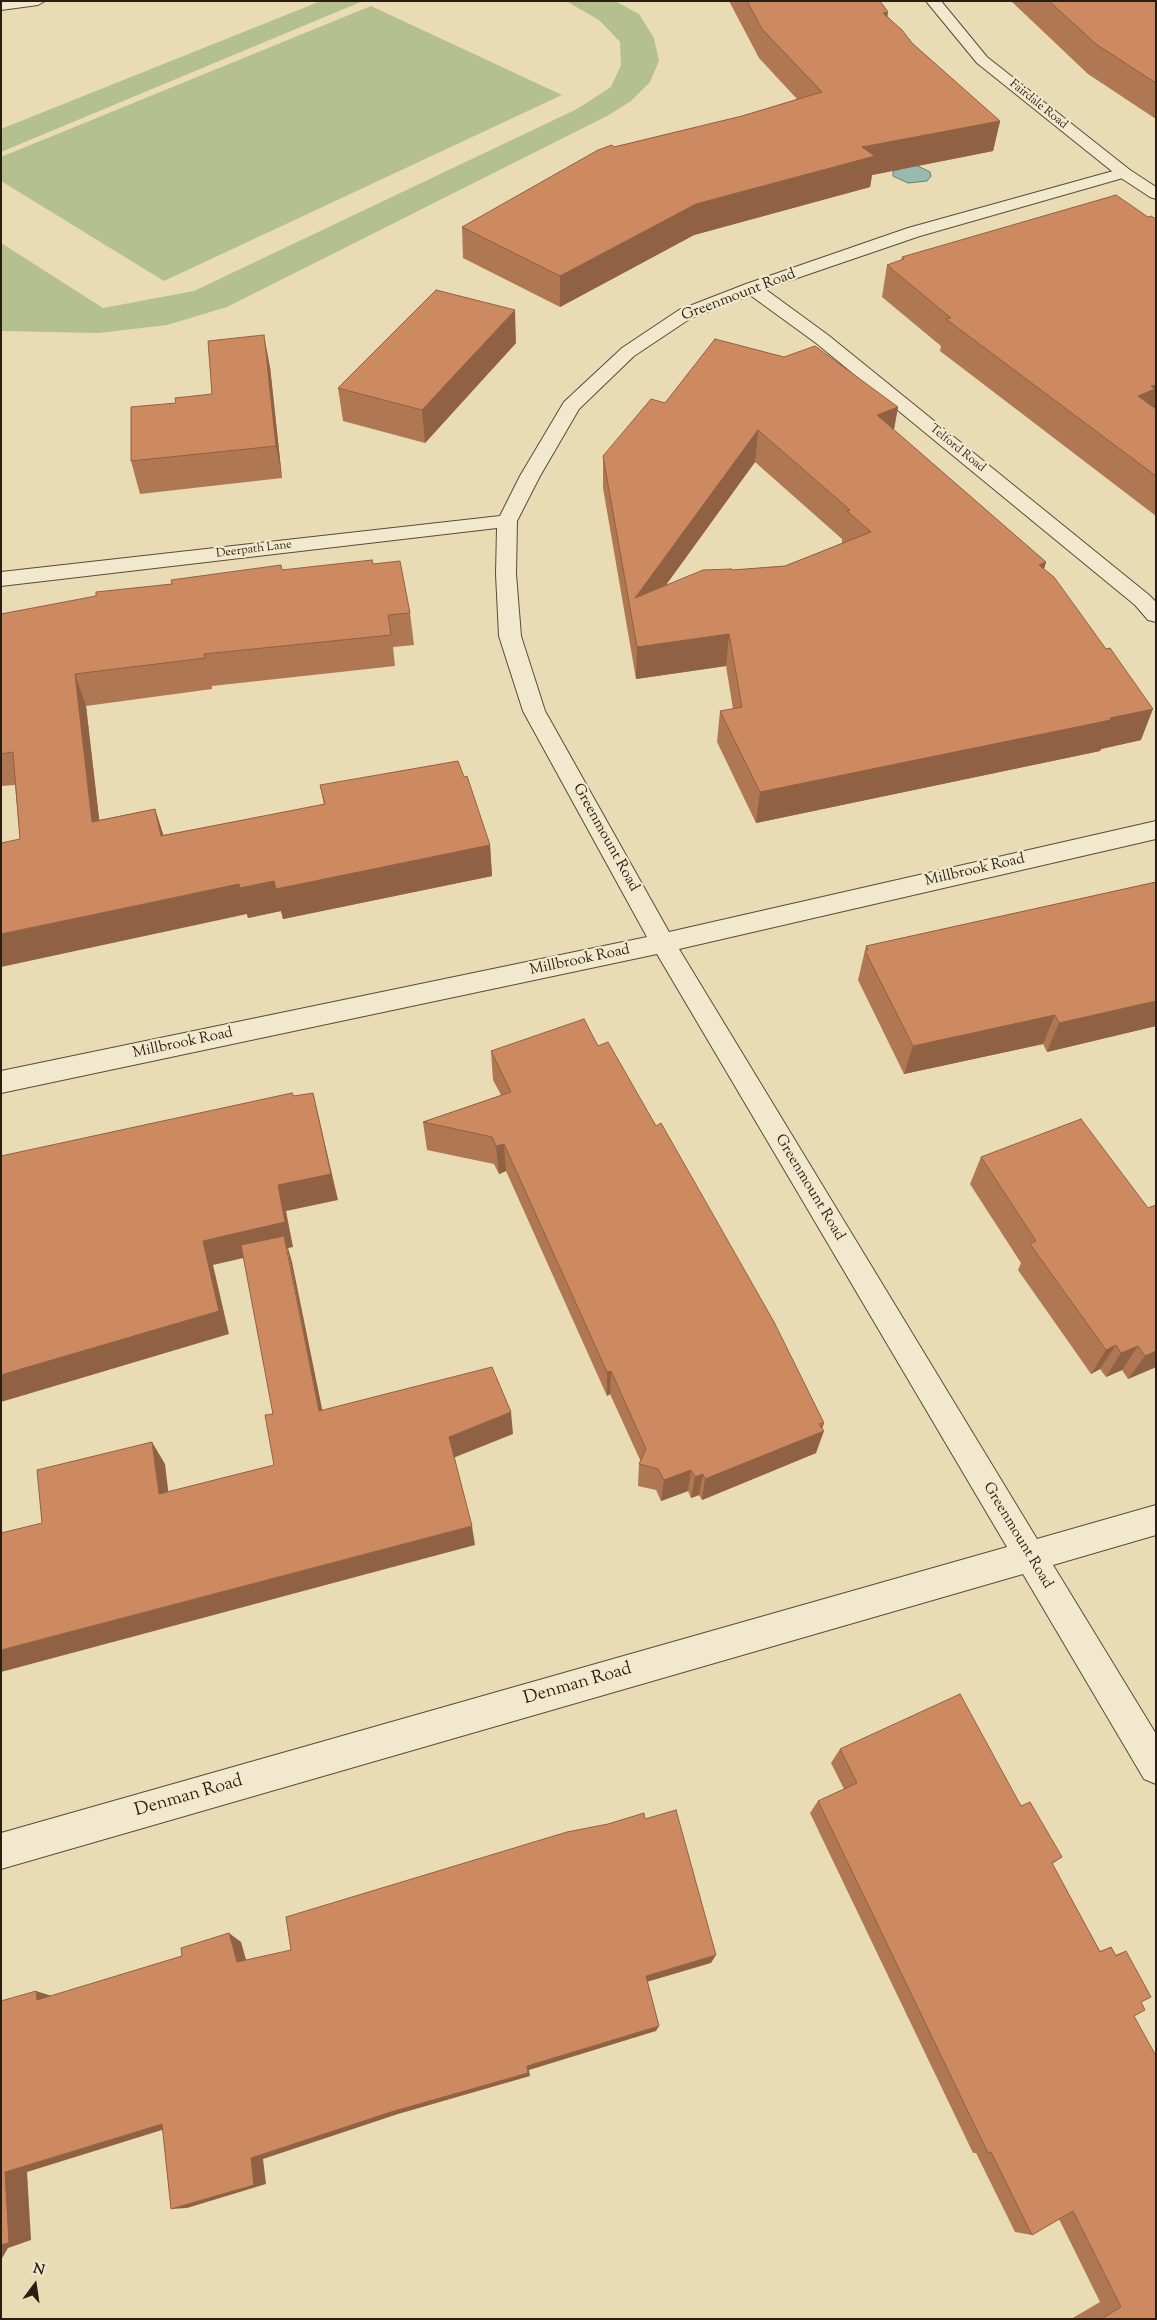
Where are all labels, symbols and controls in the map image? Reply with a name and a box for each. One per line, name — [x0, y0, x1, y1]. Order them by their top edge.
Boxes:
street label: Fairdale Road — [1006, 77, 1070, 133]
street label: Greenmount Road — [679, 266, 799, 326]
street label: Telford Road — [926, 422, 988, 476]
street label: Deerpath Lane — [215, 538, 293, 562]
street label: Greenmount Road — [568, 781, 642, 895]
street label: Millbrook Road — [923, 851, 1027, 891]
street label: Millbrook Road — [528, 942, 632, 980]
street label: Millbrook Road — [131, 1025, 235, 1063]
street label: Greenmount Road — [770, 1132, 848, 1244]
street label: Greenmount Road — [978, 1480, 1056, 1592]
street label: Denman Road — [521, 1659, 635, 1711]
street label: Denman Road — [132, 1771, 246, 1823]
text: N — [31, 2259, 46, 2282]
north arrow — [10, 2260, 60, 2310]

